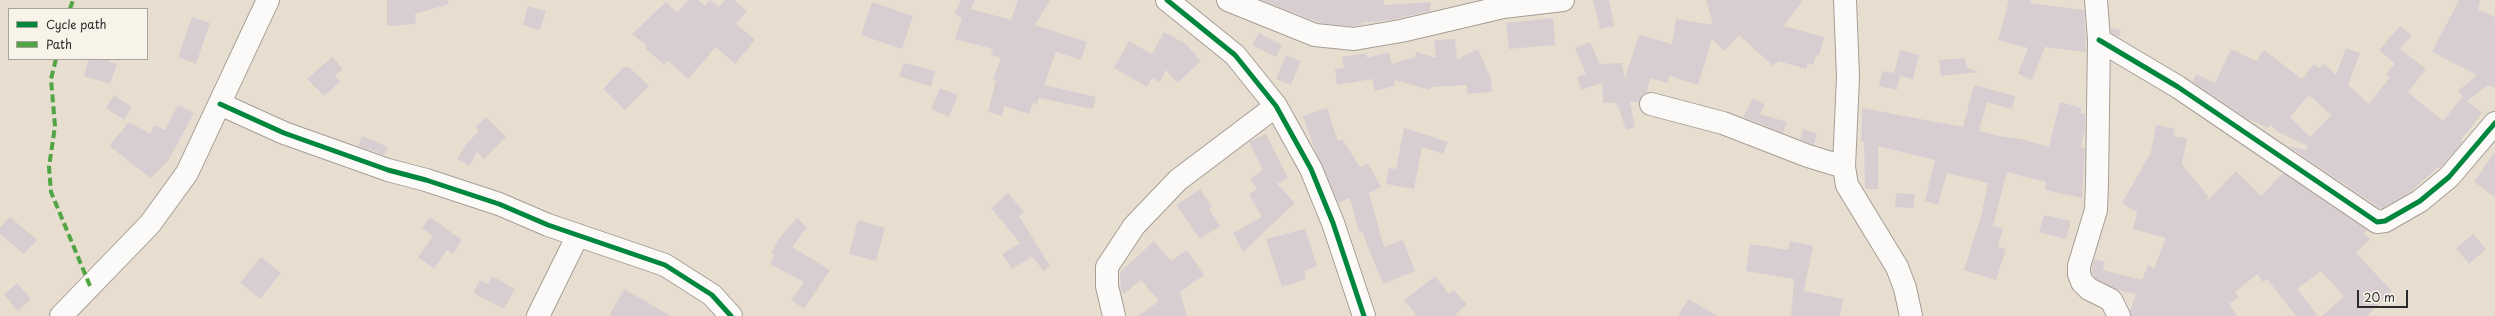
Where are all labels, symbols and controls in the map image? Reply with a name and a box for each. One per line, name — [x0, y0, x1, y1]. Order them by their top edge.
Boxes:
legend — [8, 8, 148, 60]
text: Cycle path — [46, 15, 107, 33]
text: Path — [46, 35, 72, 53]
scale bar — [2359, 282, 2410, 308]
text: 20 m — [2364, 288, 2395, 306]

